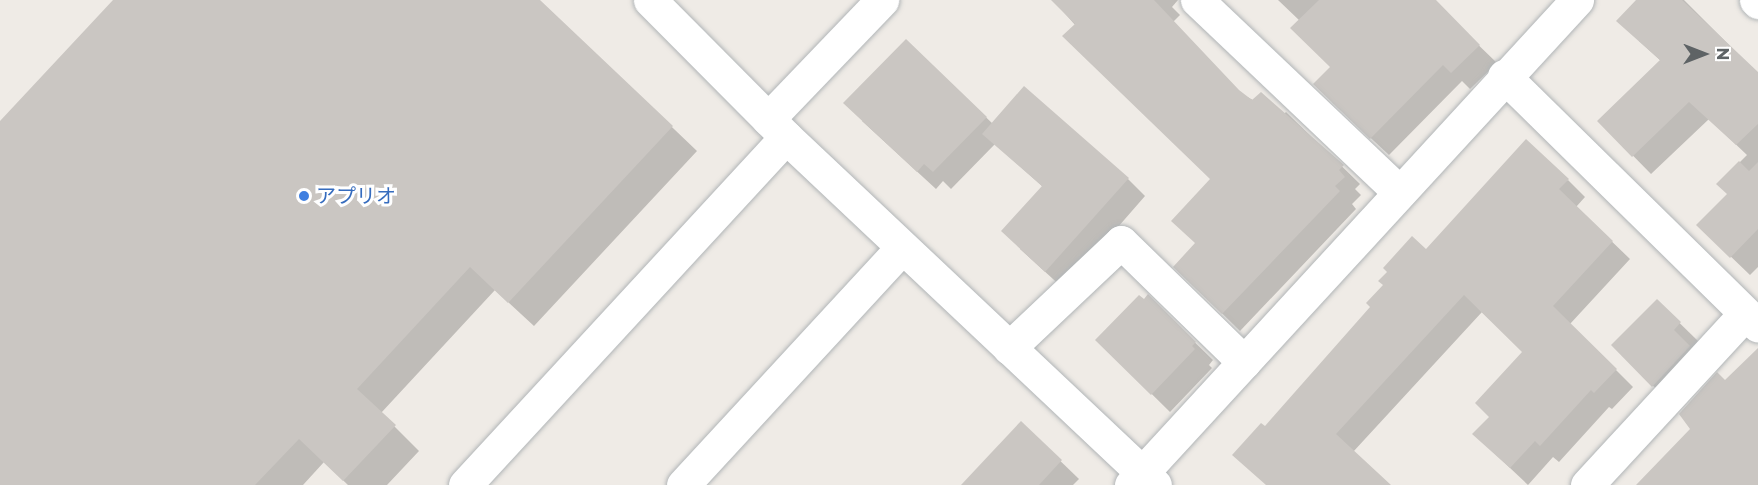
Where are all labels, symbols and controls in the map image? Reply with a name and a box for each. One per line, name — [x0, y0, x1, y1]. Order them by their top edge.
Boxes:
north arrow — [1674, 24, 1734, 84]
text: N — [1713, 48, 1732, 60]
place label: アプリオ — [316, 184, 396, 208]
marker: アプリオ — [297, 189, 311, 203]

